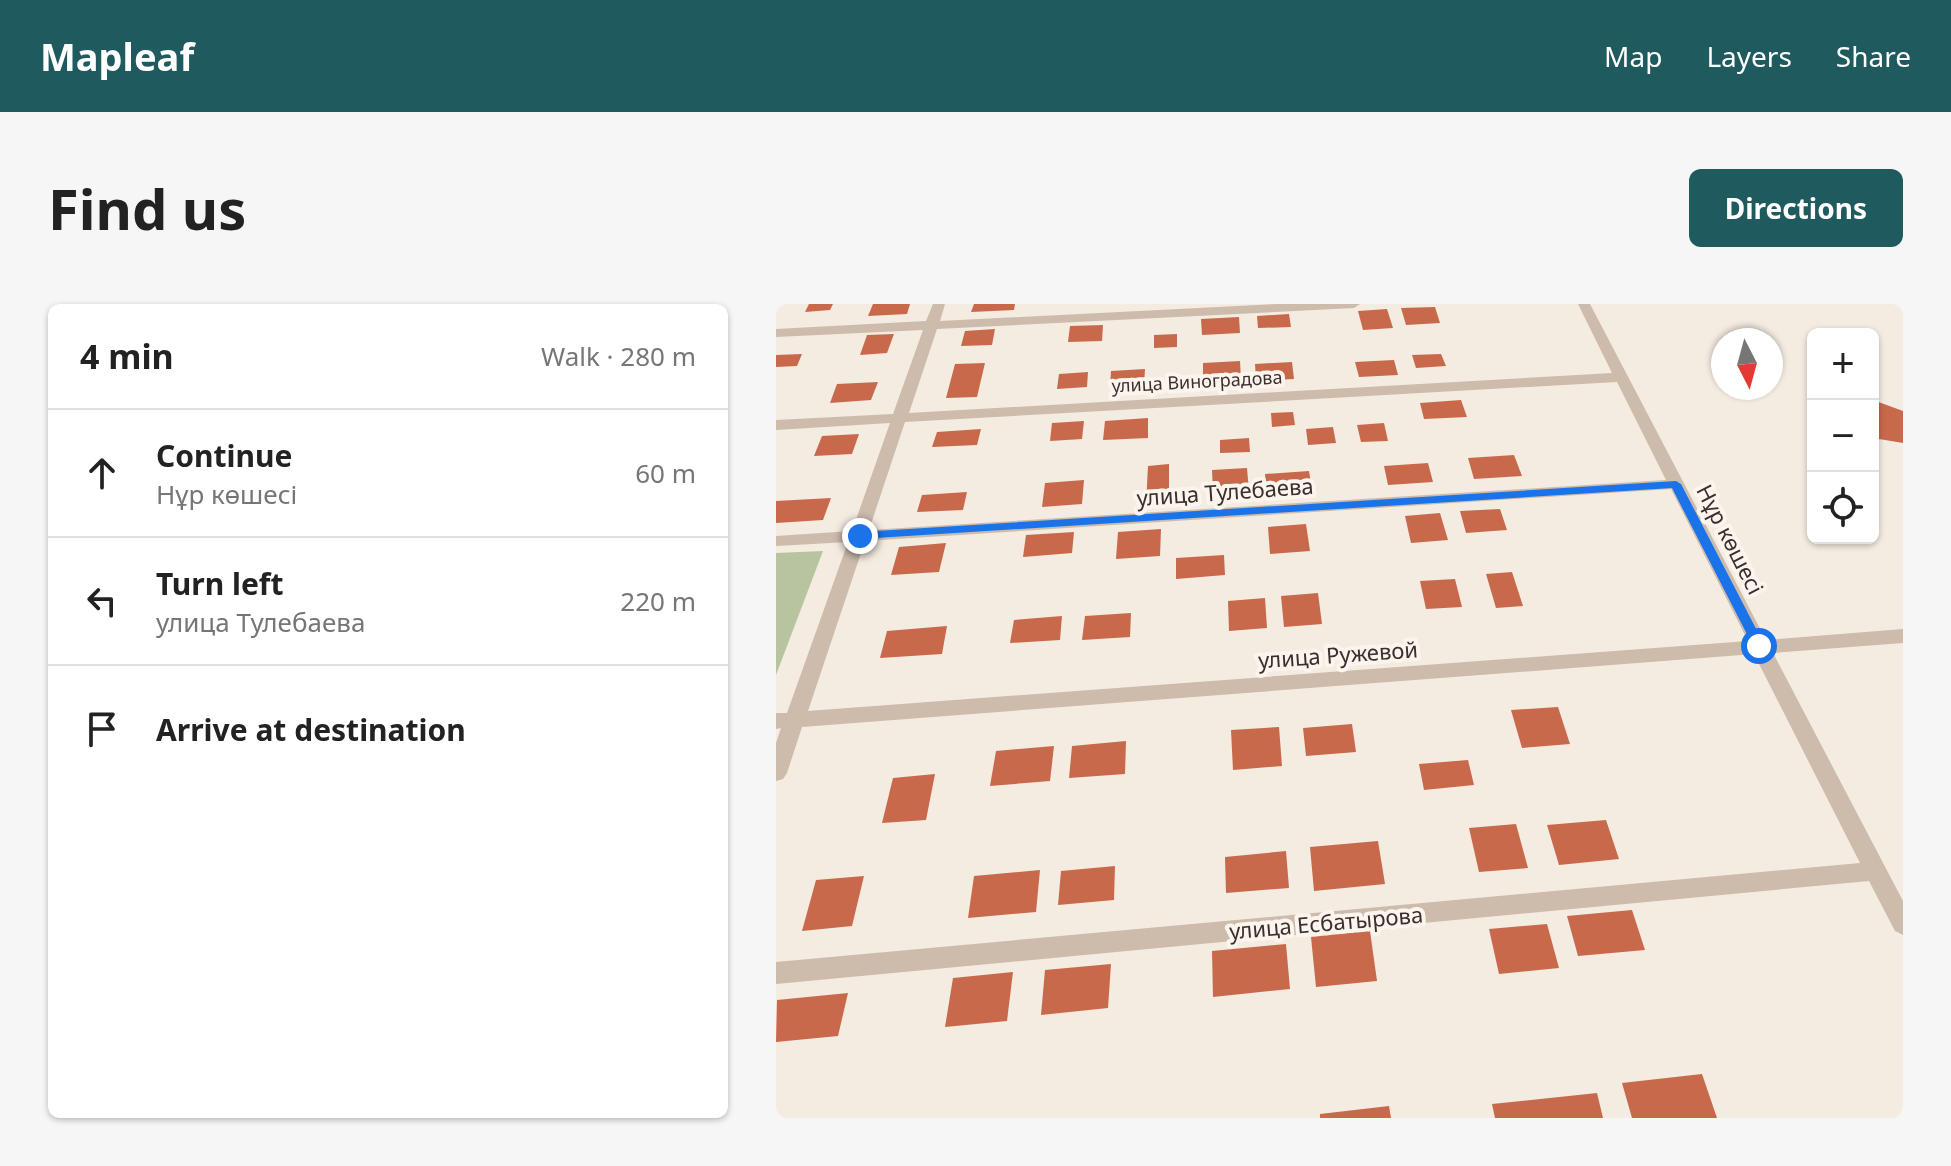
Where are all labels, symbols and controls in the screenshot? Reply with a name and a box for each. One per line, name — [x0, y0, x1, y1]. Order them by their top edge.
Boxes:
text: Mapleaf — [40, 30, 194, 82]
text: Map — [1604, 37, 1662, 75]
text: Layers — [1706, 37, 1792, 75]
text: Share — [1836, 37, 1911, 75]
button: Directions — [1689, 169, 1903, 247]
text: Find us — [48, 170, 246, 246]
north arrow — [1711, 328, 1783, 400]
map controls — [1807, 328, 1879, 544]
button: + — [1807, 328, 1879, 400]
text: 4 min — [80, 333, 174, 379]
text: Walk · 280 m — [541, 338, 696, 374]
street label: улица Виноградова — [1111, 365, 1283, 397]
button: − — [1807, 400, 1879, 472]
text: Continue — [156, 435, 292, 476]
icon: ahead — [80, 451, 124, 495]
text: 60 m — [635, 455, 696, 491]
street label: улица Тулебаева — [1136, 470, 1314, 512]
button: locate — [1807, 472, 1879, 544]
text: Нұр көшесі — [156, 476, 297, 512]
street label: Нұр көшесі — [1691, 479, 1771, 599]
route end — [842, 518, 878, 554]
text: Turn left — [156, 563, 284, 604]
icon: left — [80, 579, 124, 623]
text: 220 m — [620, 583, 696, 619]
text: улица Тулебаева — [156, 604, 365, 640]
route start — [1741, 628, 1777, 664]
street label: улица Ружевой — [1257, 633, 1419, 675]
icon: arrive — [80, 707, 124, 751]
text: Arrive at destination — [156, 709, 466, 750]
street label: улица Есбатырова — [1228, 899, 1424, 945]

